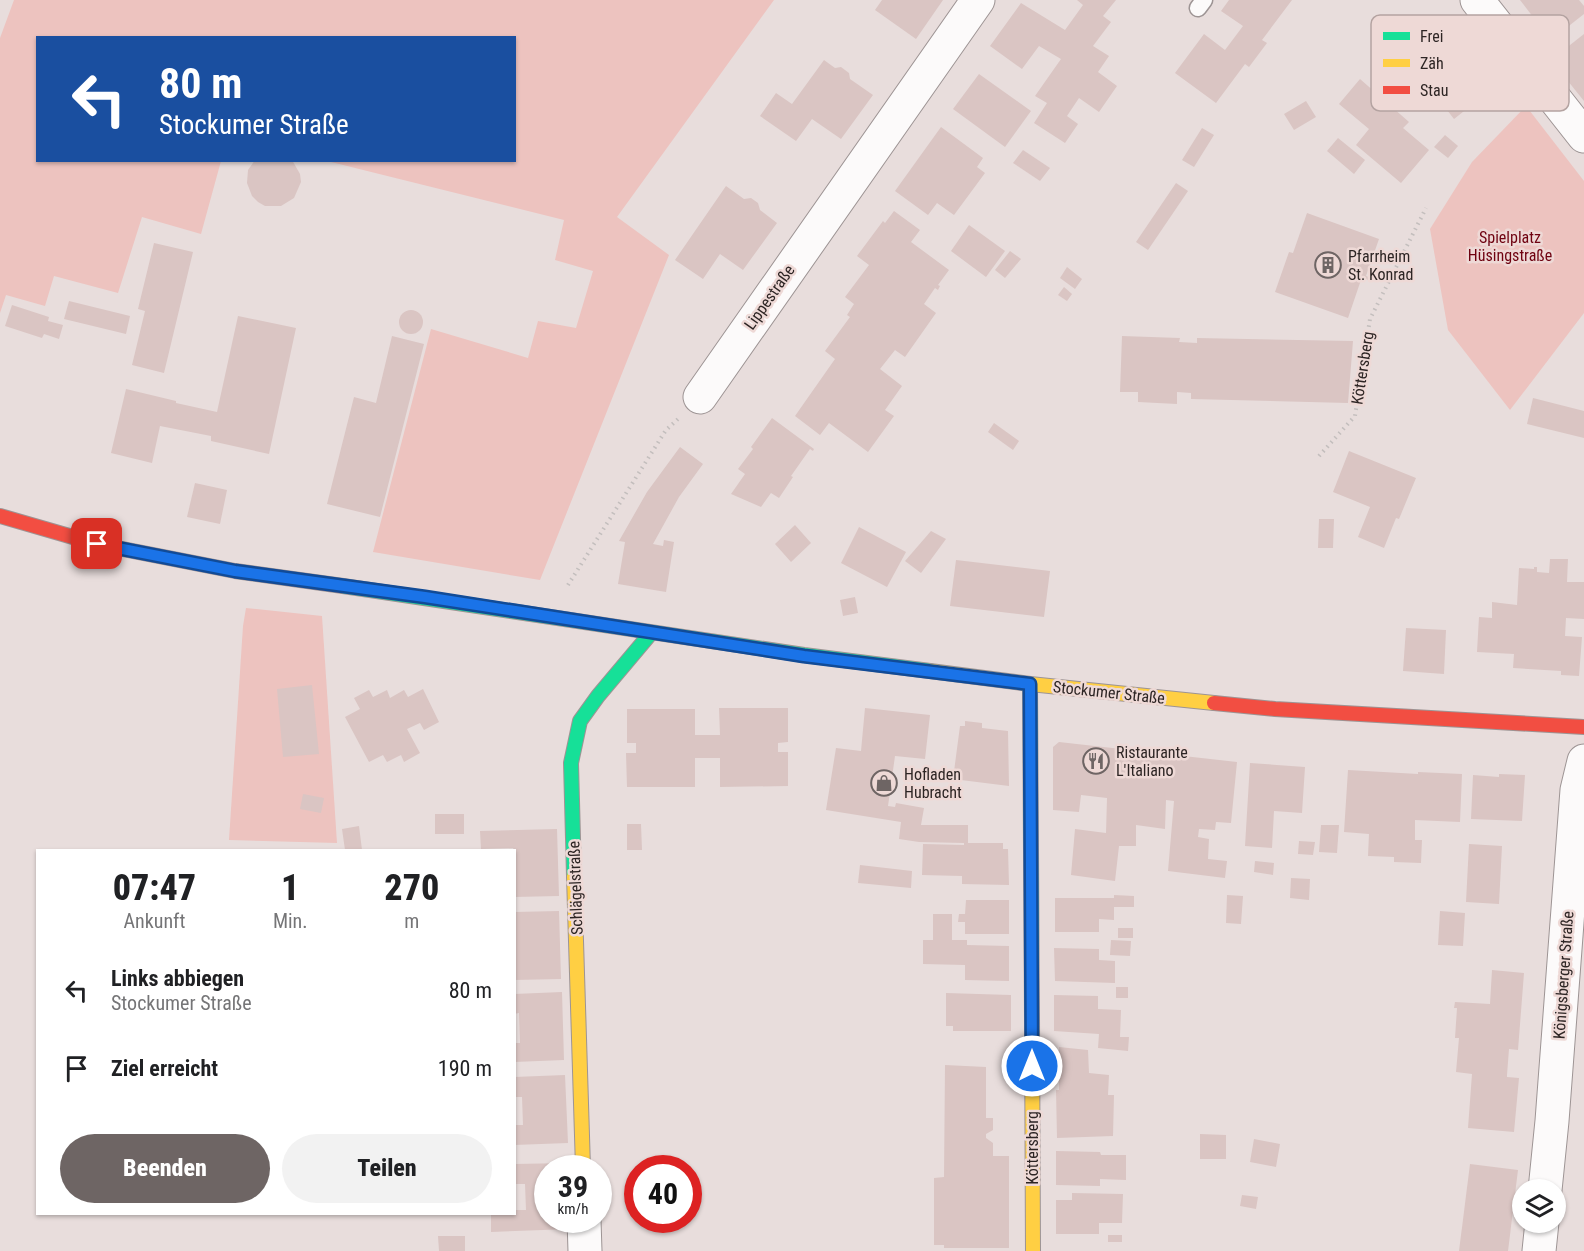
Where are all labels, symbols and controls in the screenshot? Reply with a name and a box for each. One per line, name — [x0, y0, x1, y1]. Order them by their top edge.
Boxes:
legend — [1371, 15, 1569, 111]
text: Frei — [1420, 27, 1443, 46]
text: Zäh — [1420, 54, 1444, 73]
text: 80 m — [159, 59, 242, 108]
icon: left — [60, 60, 138, 138]
text: Stau — [1420, 81, 1448, 100]
text: Stockumer Straße — [159, 109, 349, 141]
park label: Spielplatz Hüsingstraße — [1468, 228, 1552, 265]
place label: Pfarrheim St. Konrad — [1348, 247, 1413, 284]
building icon: Pfarrheim St. Konrad — [1313, 250, 1343, 280]
street label: Lippestraße — [740, 261, 799, 333]
street label: Köttersberg — [1347, 330, 1378, 406]
pin — [71, 518, 122, 569]
icon: arrive — [80, 527, 113, 560]
street label: Stockumer Straße — [1052, 677, 1166, 708]
place label: Ristaurante L'Italiano — [1116, 743, 1188, 780]
restaurant icon: Ristaurante L'Italiano — [1081, 746, 1111, 776]
place label: Hofladen Hubracht — [904, 765, 962, 802]
shop icon: Hofladen Hubracht — [869, 768, 899, 798]
street label: Schlägelstraße — [564, 841, 587, 935]
text: 07:47 — [113, 867, 196, 909]
text: 1 — [281, 867, 299, 909]
text: 270 — [384, 867, 439, 909]
text: Ankunft — [124, 909, 185, 933]
text: Min. — [273, 909, 308, 933]
text: m — [404, 909, 419, 933]
street label: Königsberger Straße — [1550, 910, 1577, 1040]
text: Links abbiegen — [111, 966, 244, 991]
icon: left — [60, 974, 93, 1007]
text: 80 m — [449, 978, 492, 1003]
text: Stockumer Straße — [111, 991, 252, 1015]
position arrow — [1000, 1034, 1064, 1098]
icon: arrive — [60, 1052, 93, 1085]
text: Ziel erreicht — [111, 1056, 218, 1081]
text: 190 m — [438, 1056, 492, 1081]
street label: Köttersberg — [1023, 1111, 1042, 1185]
button: Beenden — [60, 1134, 270, 1203]
button: Teilen — [282, 1134, 492, 1203]
speed limit sign: 40 — [624, 1155, 702, 1233]
text: 39 — [558, 1169, 588, 1204]
map controls — [1512, 1179, 1566, 1233]
button: layers — [1512, 1179, 1566, 1233]
text: km/h — [558, 1200, 588, 1218]

